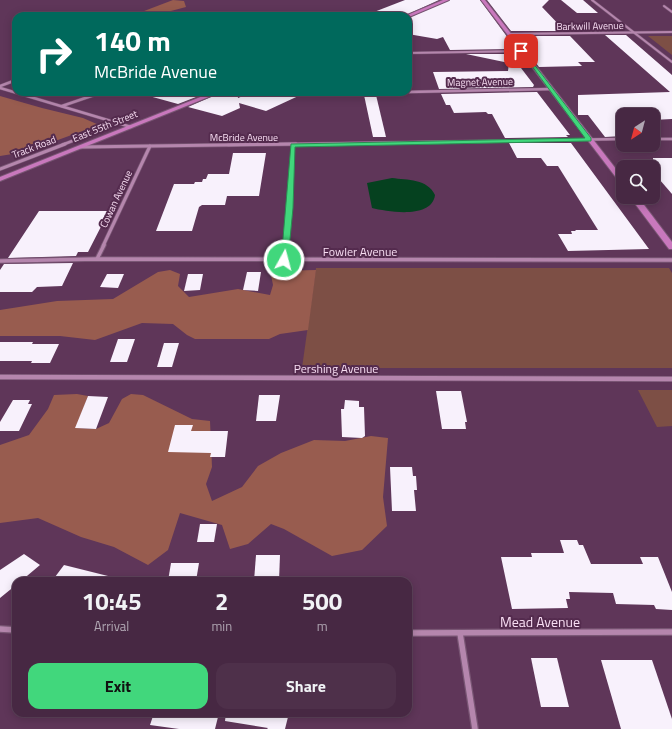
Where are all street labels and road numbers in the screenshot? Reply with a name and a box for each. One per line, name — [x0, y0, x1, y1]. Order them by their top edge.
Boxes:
street label: Barkwill Avenue — [556, 18, 624, 34]
street label: Magnet Avenue — [447, 74, 513, 90]
street label: East 55th Street — [70, 106, 140, 146]
street label: McBride Avenue — [210, 130, 278, 145]
street label: Track Road — [10, 132, 58, 162]
street label: Cowan Avenue — [96, 168, 136, 230]
street label: Fowler Avenue — [323, 242, 397, 261]
street label: Pershing Avenue — [294, 359, 378, 378]
street label: Mead Avenue — [500, 611, 580, 632]

